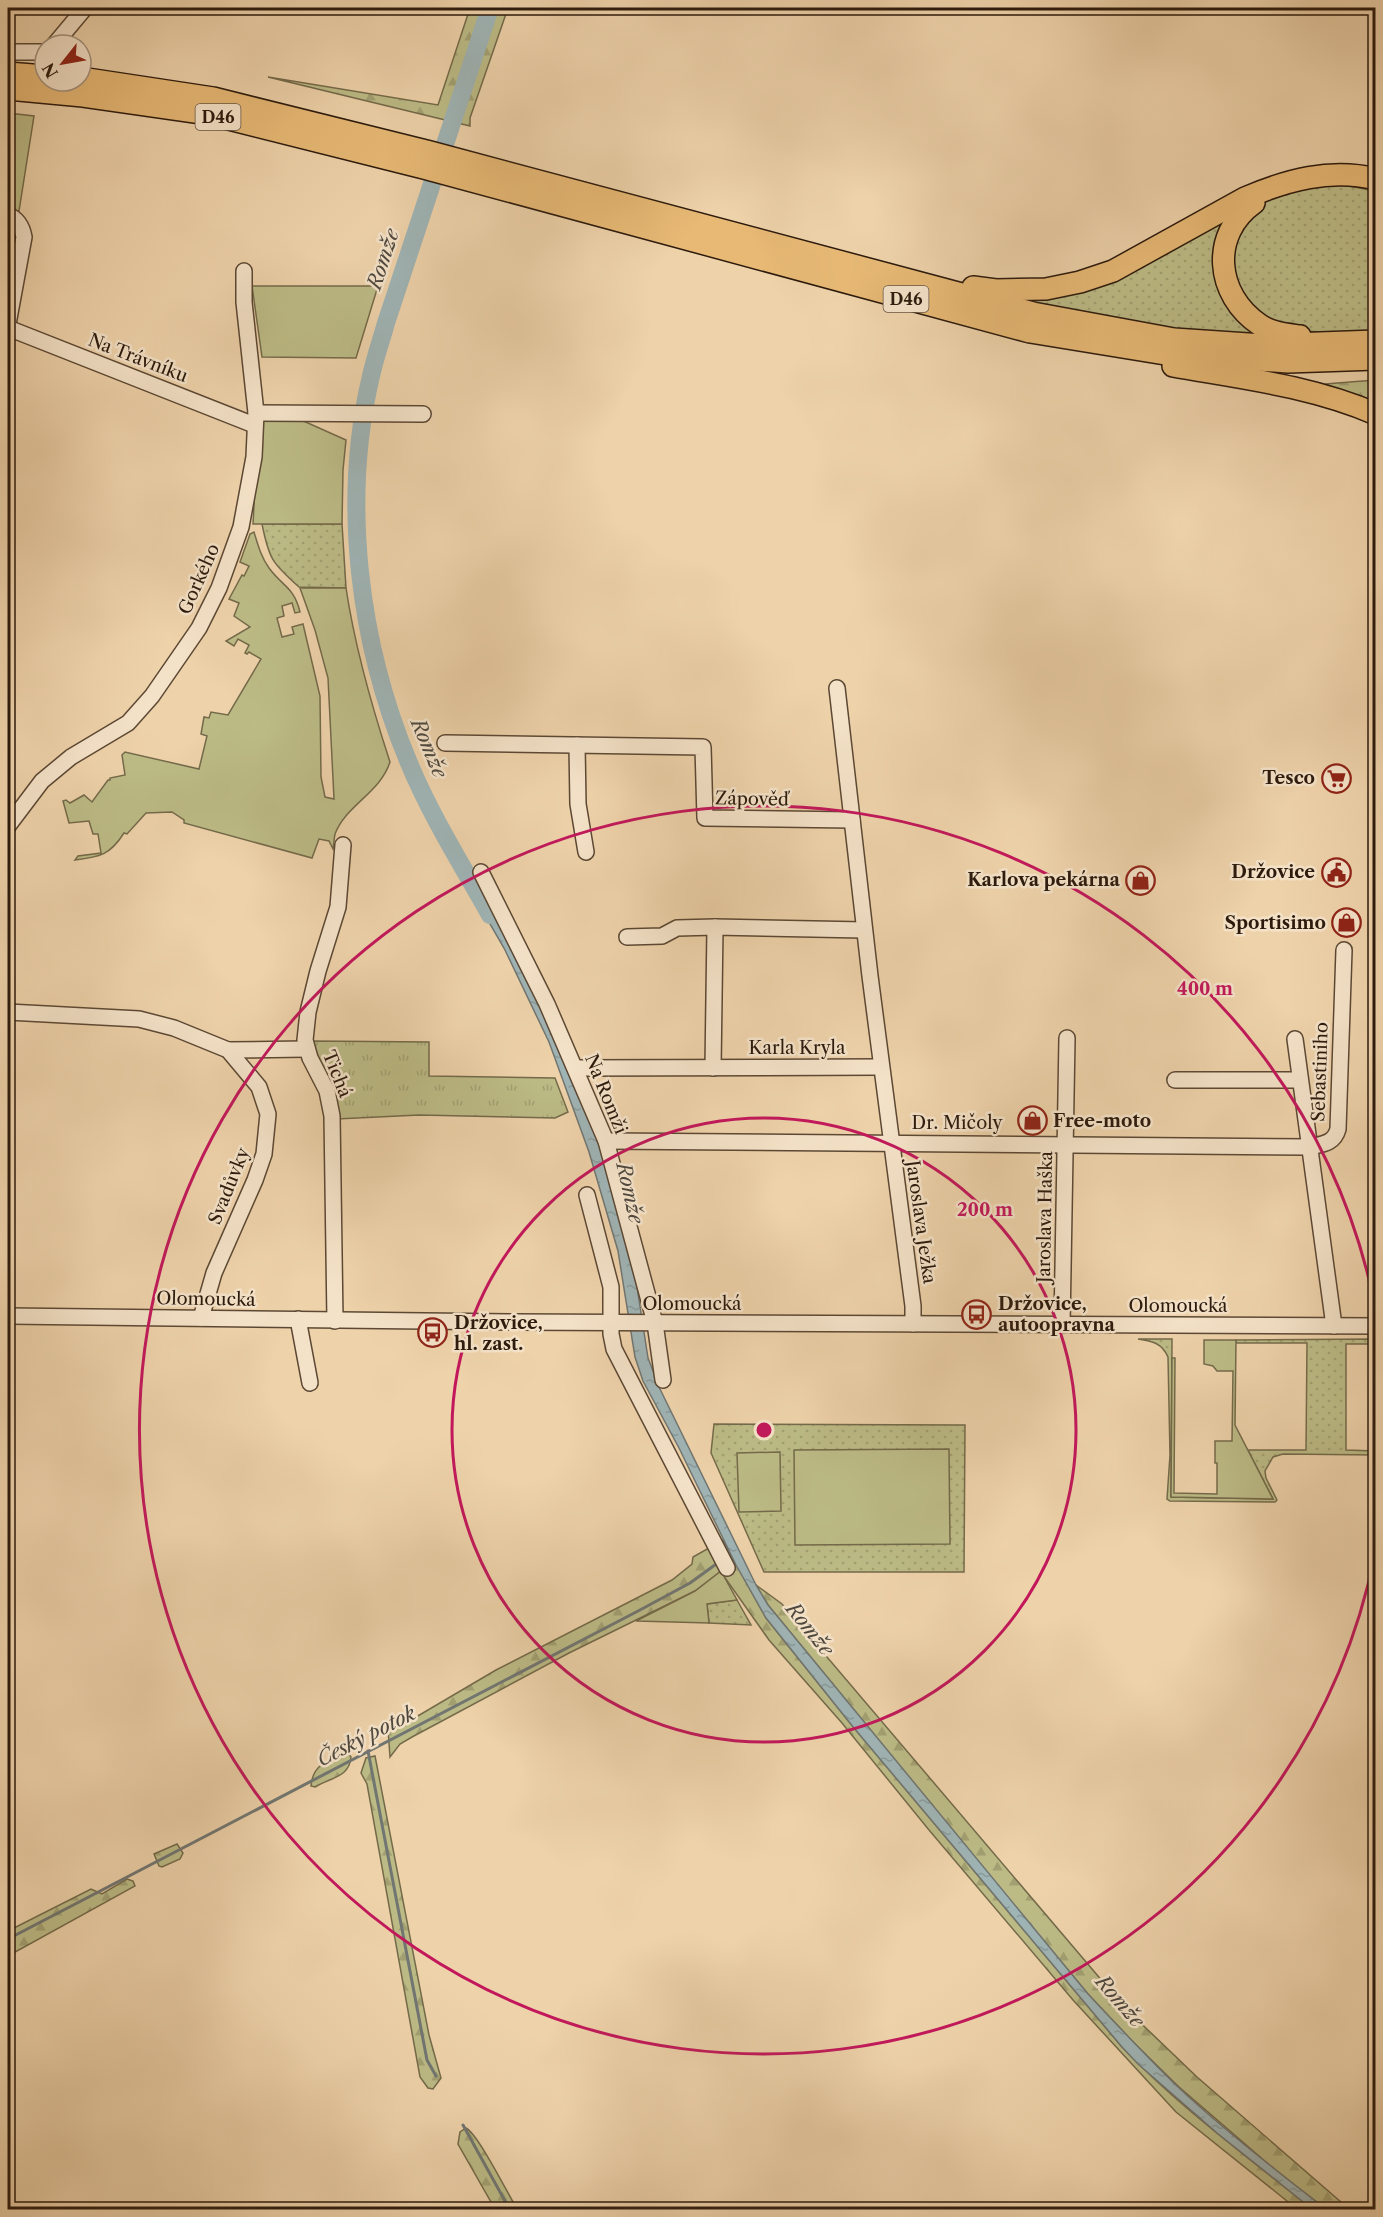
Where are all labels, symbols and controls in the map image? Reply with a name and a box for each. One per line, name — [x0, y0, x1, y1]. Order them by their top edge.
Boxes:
north arrow — [33, 33, 93, 93]
text: N — [38, 60, 62, 82]
road number: D46 — [196, 104, 240, 130]
water label: Romže — [361, 225, 404, 294]
road number: D46 — [884, 286, 928, 312]
street label: Na Trávníku — [85, 329, 191, 387]
street label: Gorkého — [174, 540, 224, 618]
water label: Romže — [405, 713, 453, 782]
supermarket icon: Tesco — [1320, 762, 1352, 794]
place label: Tesco — [1262, 767, 1315, 789]
street label: Zápověď — [715, 787, 790, 811]
public building icon: Držovice — [1320, 856, 1352, 888]
place label: Držovice — [1231, 861, 1315, 883]
shop icon: Karlova pekárna — [1125, 864, 1157, 896]
place label: Karlova pekárna — [967, 869, 1121, 891]
shop icon: Sportisimo — [1331, 907, 1363, 939]
place label: Sportisimo — [1224, 912, 1326, 934]
text: 400 m — [1177, 978, 1233, 1000]
street label: Sebastiniho — [1307, 1022, 1333, 1122]
street label: Karla Kryla — [749, 1037, 846, 1059]
street label: Tichá — [318, 1047, 357, 1101]
street label: Na Romži — [580, 1051, 632, 1138]
shop icon: Free-moto — [1016, 1105, 1048, 1137]
place label: Free-moto — [1053, 1110, 1151, 1132]
street label: Dr. Mičoly — [912, 1112, 1003, 1134]
street label: Svadůvky — [204, 1143, 255, 1228]
street label: Jaroslava Haška — [1033, 1150, 1057, 1286]
street label: Jaroslava Ježka — [901, 1156, 941, 1286]
water label: Romže — [611, 1158, 649, 1227]
text: 200 m — [957, 1199, 1013, 1221]
street label: Olomoucká — [156, 1287, 256, 1311]
street label: Olomoucká — [642, 1293, 742, 1315]
place label: Držovice, autoopravna — [998, 1293, 1116, 1336]
street label: Olomoucká — [1128, 1295, 1228, 1317]
bus stop icon: Držovice, autoopravna — [961, 1298, 993, 1330]
place label: Držovice, hl. zast. — [454, 1312, 543, 1355]
bus stop icon: Držovice, hl. zast. — [417, 1317, 449, 1349]
centre of rings — [754, 1420, 774, 1440]
water label: Romže — [780, 1596, 840, 1662]
water label: Český potok — [312, 1700, 420, 1771]
water label: Romže — [1089, 1968, 1150, 2033]

